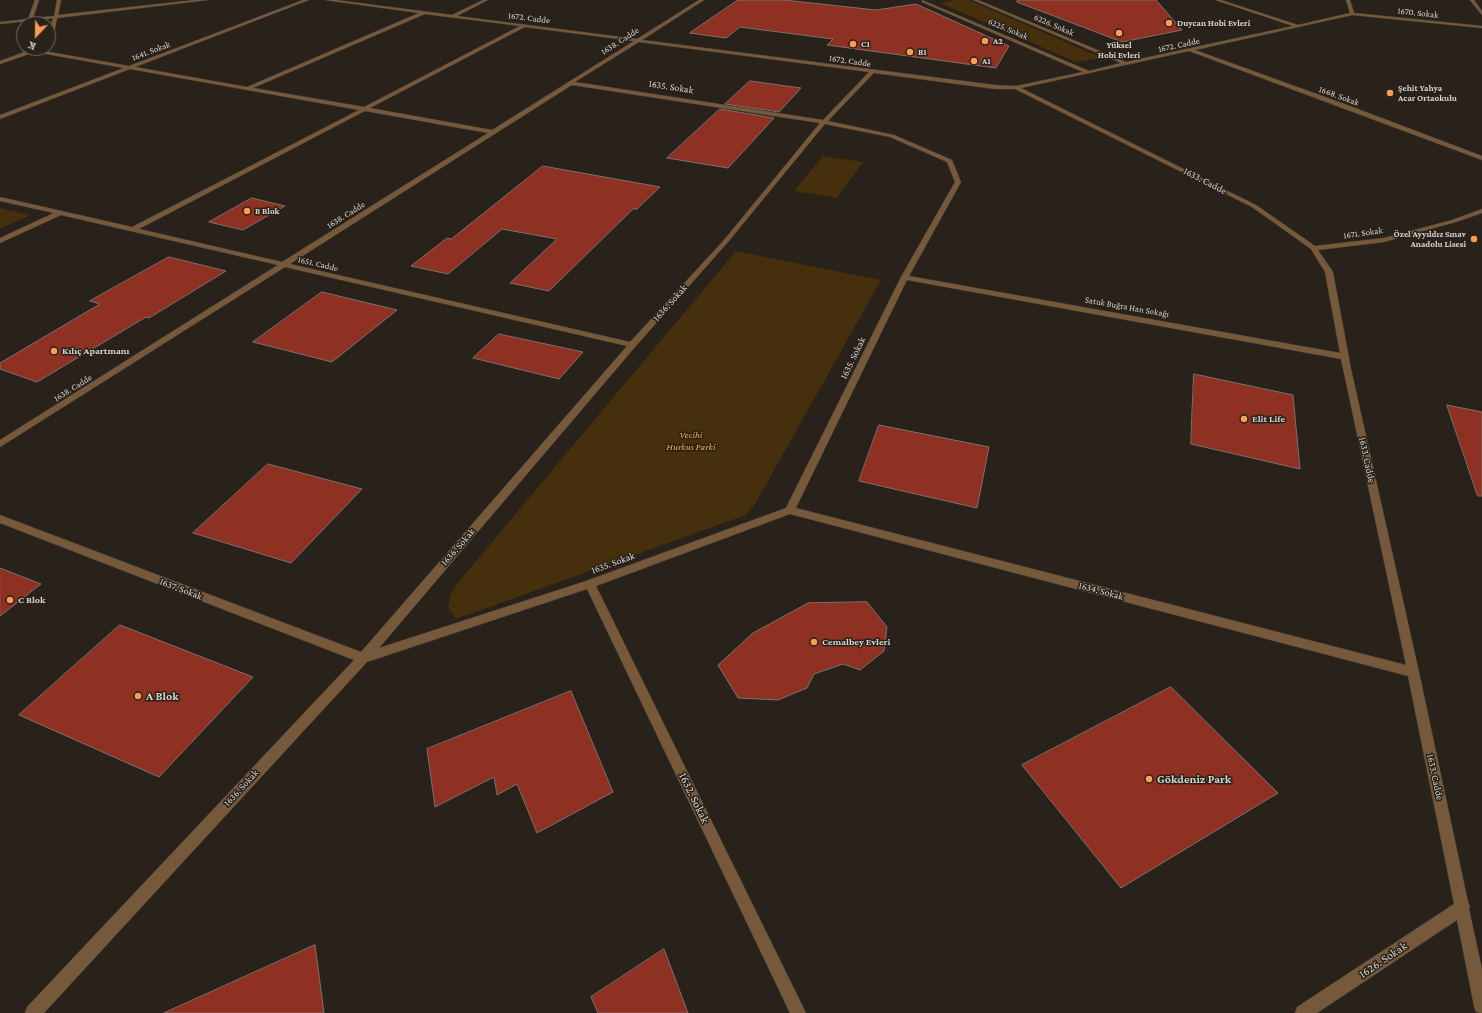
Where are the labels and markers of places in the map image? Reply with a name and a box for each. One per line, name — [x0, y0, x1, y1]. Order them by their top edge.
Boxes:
marker: Duycan Hobi Evleri — [1164, 18, 1174, 28]
place label: Duycan Hobi Evleri — [1177, 18, 1250, 28]
marker: Yüksel Hobi Evleri — [1114, 28, 1124, 38]
marker: A2 — [980, 36, 990, 46]
place label: A2 — [993, 36, 1003, 46]
marker: C1 — [848, 39, 858, 49]
place label: C1 — [861, 39, 870, 49]
place label: Yüksel Hobi Evleri — [1098, 40, 1140, 61]
marker: B1 — [905, 47, 915, 57]
place label: B1 — [918, 47, 927, 57]
marker: A1 — [969, 56, 979, 66]
place label: A1 — [982, 56, 991, 66]
place label: Şehit Yahya Acar Ortaokulu — [1398, 83, 1457, 104]
marker: Şehit Yahya Acar Ortaokulu — [1385, 88, 1395, 98]
marker: B Blok — [242, 206, 252, 216]
place label: B Blok — [255, 206, 280, 216]
place label: Özel Ayyıldız Sınav Anadolu Lisesi — [1394, 229, 1466, 250]
marker: Özel Ayyıldız Sınav Anadolu Lisesi — [1469, 234, 1479, 244]
place label: Kılıç Apartmanı — [62, 345, 129, 357]
marker: Kılıç Apartmanı — [49, 346, 59, 356]
place label: Elit Life — [1252, 413, 1285, 425]
marker: Elit Life — [1239, 414, 1249, 424]
place label: C Blok — [18, 594, 45, 606]
marker: C Blok — [5, 595, 15, 605]
place label: Cemalbey Evleri — [822, 636, 890, 648]
marker: Cemalbey Evleri — [809, 637, 819, 647]
place label: A Blok — [146, 689, 179, 703]
marker: A Blok — [133, 691, 143, 701]
place label: Gökdeniz Park — [1157, 772, 1231, 786]
marker: Gökdeniz Park — [1144, 774, 1154, 784]

